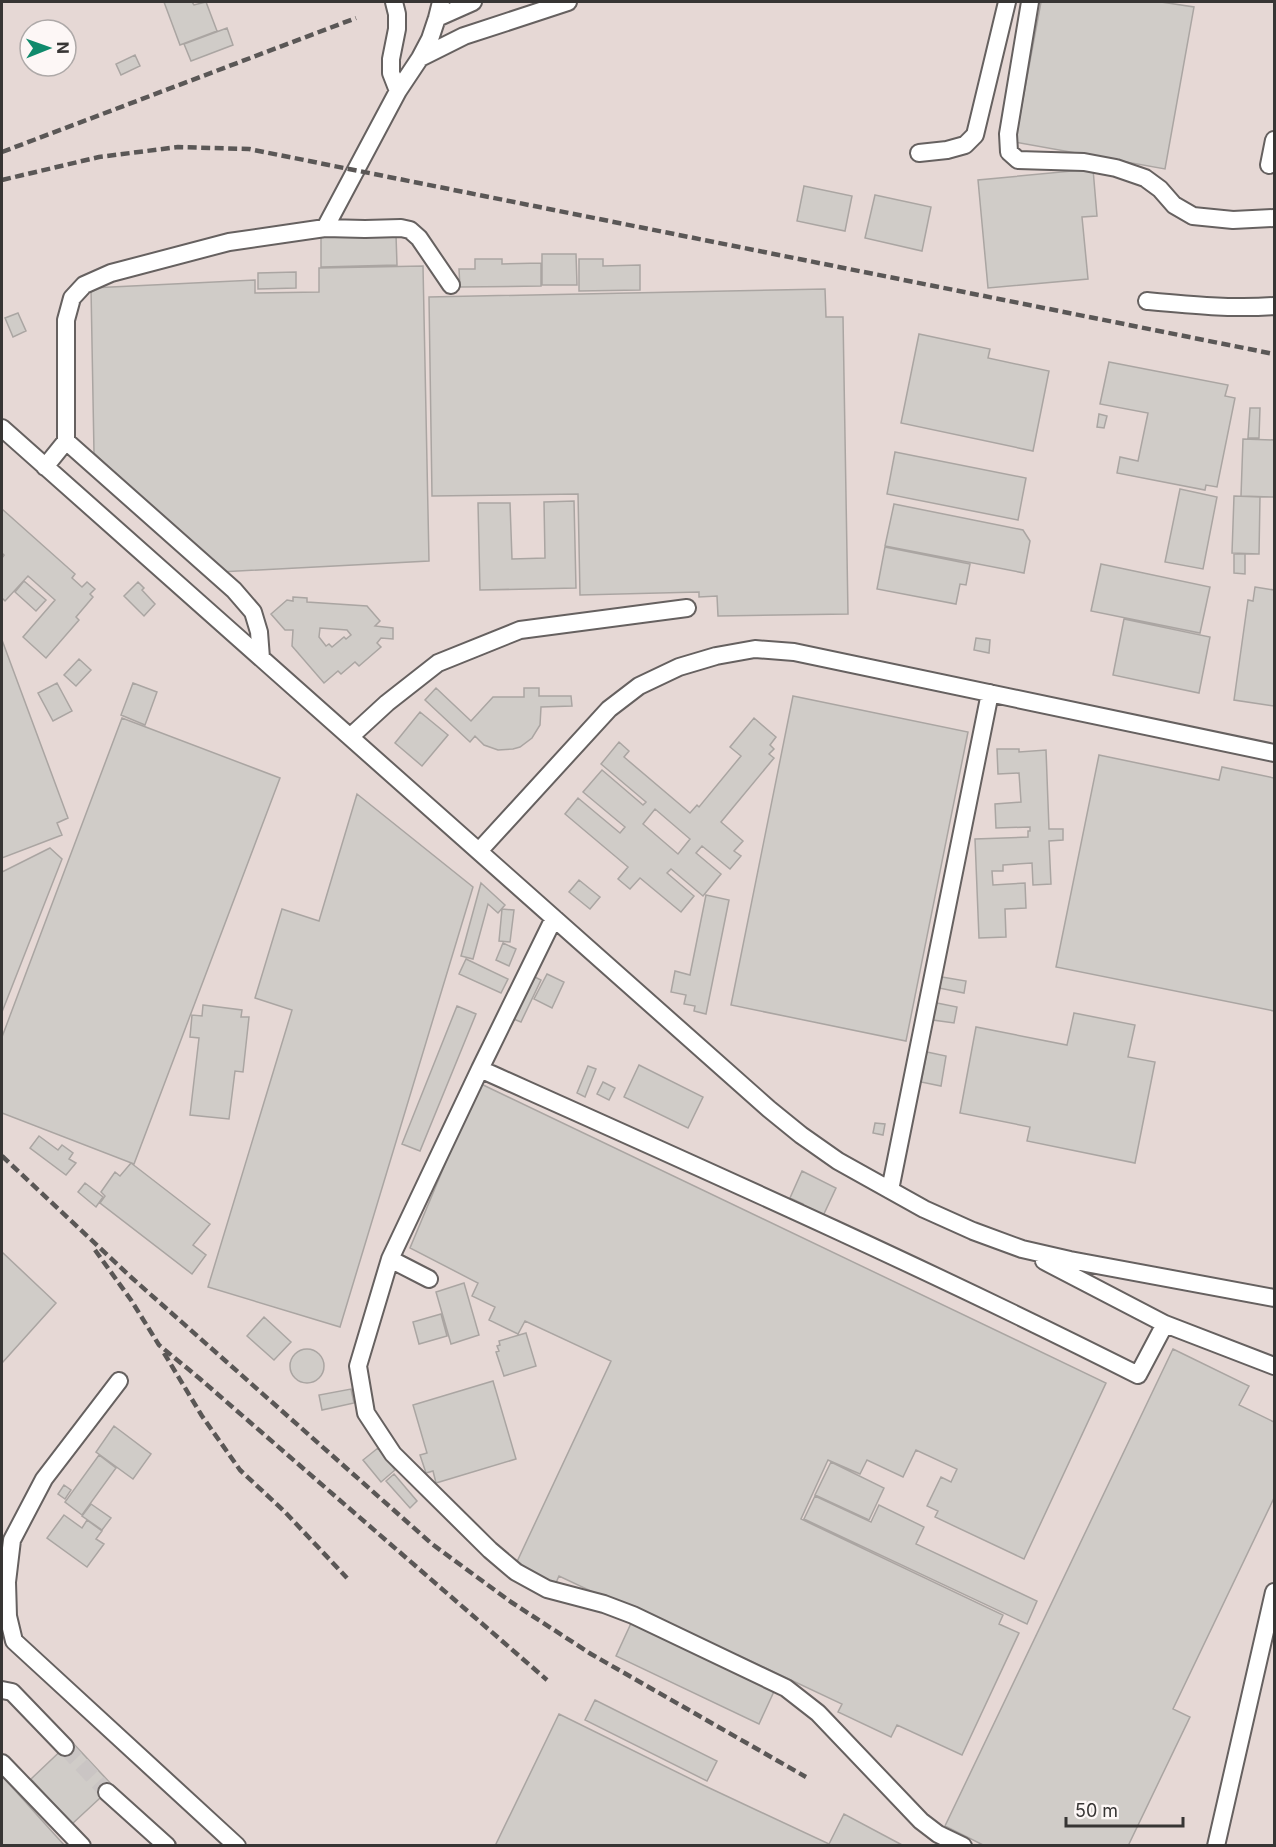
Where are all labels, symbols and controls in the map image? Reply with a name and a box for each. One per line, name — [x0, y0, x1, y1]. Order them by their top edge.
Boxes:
north arrow — [18, 18, 78, 78]
text: N — [53, 41, 73, 54]
scale bar — [1066, 1790, 1183, 1828]
text: 50 m — [1075, 1800, 1118, 1821]

